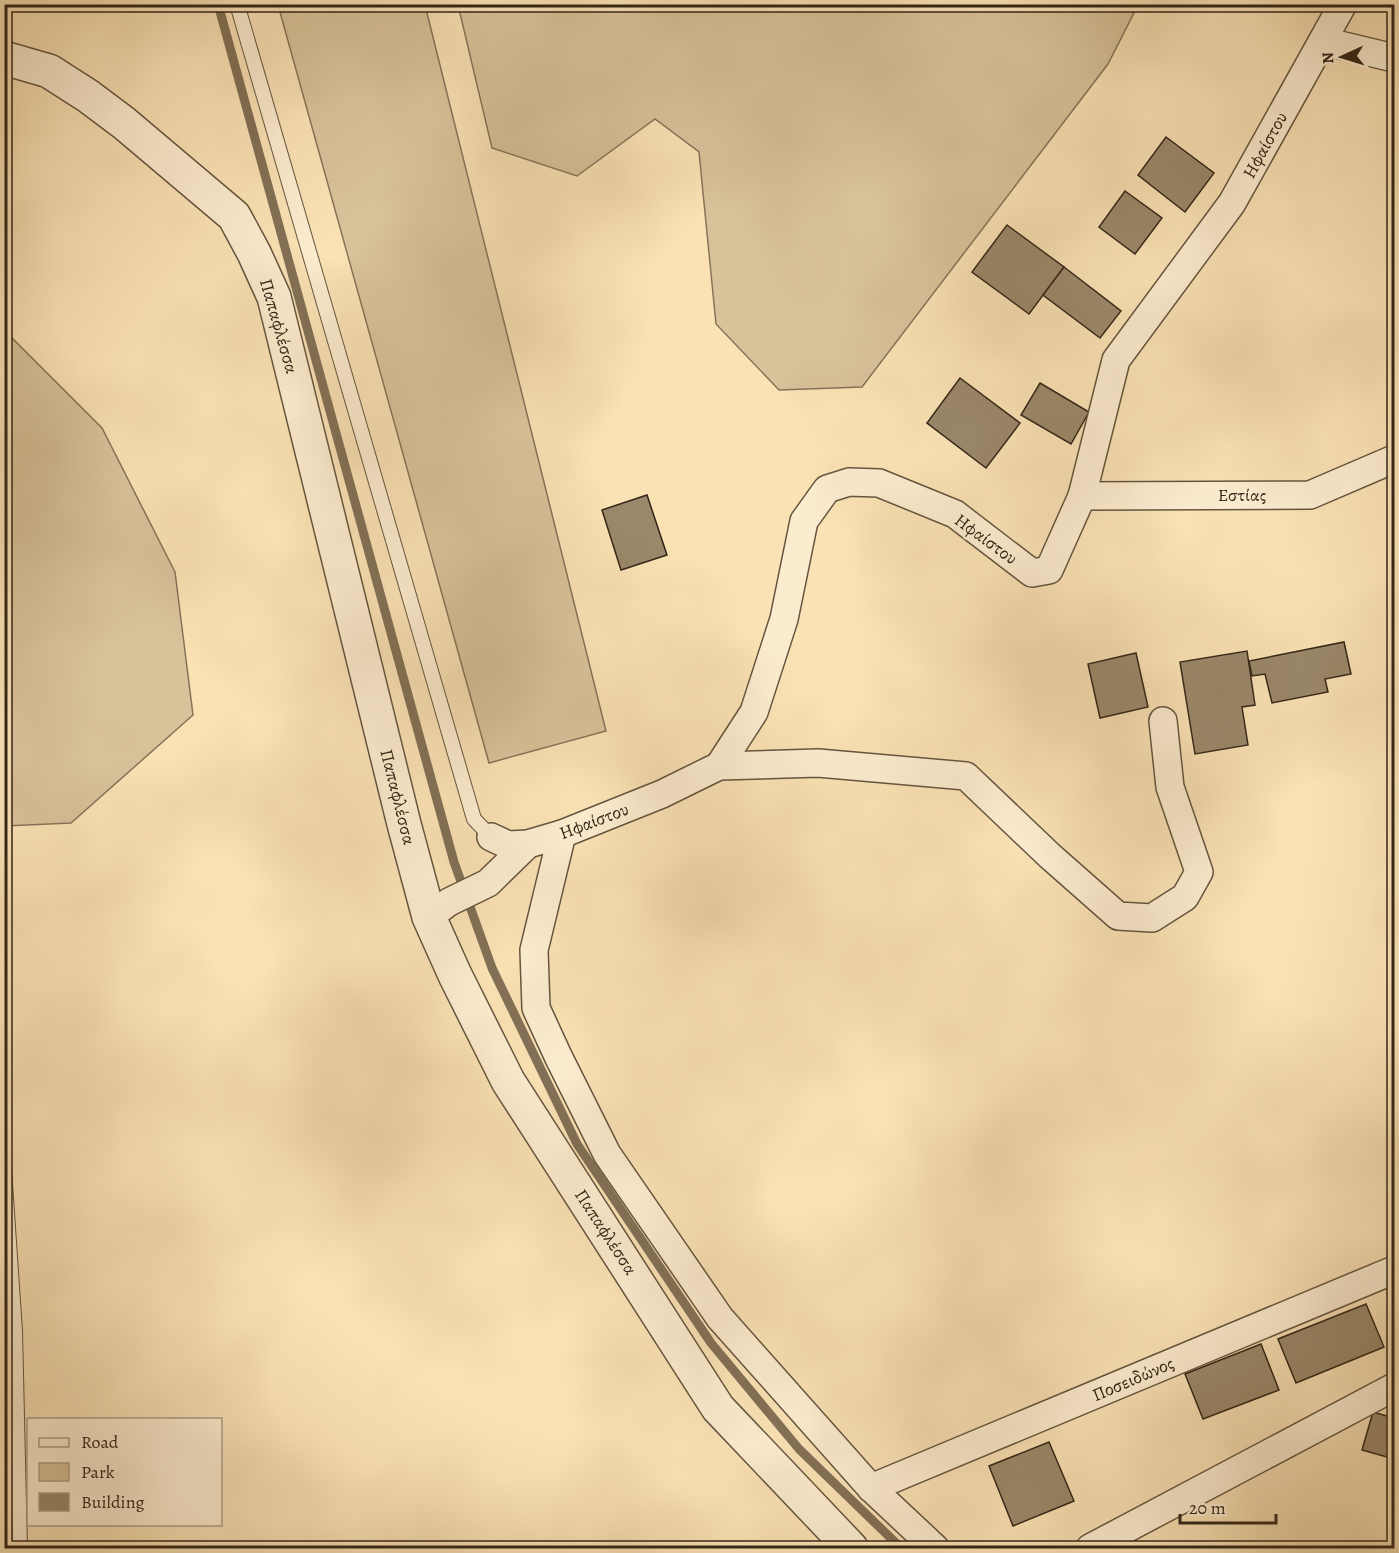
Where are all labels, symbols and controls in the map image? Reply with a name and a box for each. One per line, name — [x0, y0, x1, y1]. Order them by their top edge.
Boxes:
north arrow — [1312, 27, 1372, 87]
text: N — [1317, 51, 1339, 65]
street label: Ηφαίστου — [1237, 107, 1293, 183]
street label: Παπαφλέσσα — [254, 276, 304, 377]
street label: Εστίας — [1218, 483, 1266, 507]
street label: Ηφαίστου — [950, 508, 1022, 570]
street label: Παπαφλέσσα — [375, 747, 422, 848]
street label: Ηφαίστου — [556, 797, 632, 845]
street label: Παπαφλέσσα — [569, 1184, 643, 1280]
street label: Ποσειδώνος — [1088, 1351, 1178, 1407]
legend — [27, 1418, 222, 1526]
text: Road — [81, 1430, 119, 1454]
text: Park — [81, 1460, 115, 1484]
scale bar — [1180, 1487, 1276, 1525]
text: Building — [81, 1490, 145, 1514]
text: 20 m — [1189, 1496, 1226, 1520]

